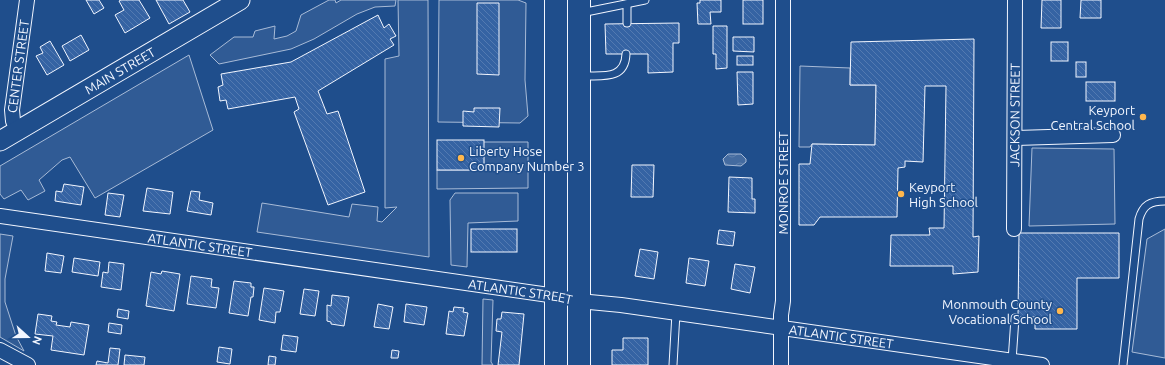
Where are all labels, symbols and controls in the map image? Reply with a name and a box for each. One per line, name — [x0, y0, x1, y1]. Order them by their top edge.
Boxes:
street label: CENTER STREET — [5, 19, 31, 114]
street label: MAIN STREET — [82, 44, 158, 97]
street label: JACKSON STREET — [1007, 63, 1022, 167]
place label: Keyport Central School — [1050, 103, 1136, 132]
marker: Keyport Central School — [1138, 112, 1148, 122]
street label: MONROE STREET — [776, 131, 790, 235]
place label: Liberty Hose Company Number 3 — [469, 144, 585, 173]
marker: Liberty Hose Company Number 3 — [456, 153, 466, 163]
place label: Keyport High School — [909, 180, 979, 209]
marker: Keyport High School — [896, 189, 906, 199]
street label: ATLANTIC STREET — [147, 230, 253, 259]
street label: ATLANTIC STREET — [468, 276, 574, 306]
place label: Monmouth County Vocational School — [942, 297, 1053, 326]
marker: Monmouth County Vocational School — [1055, 306, 1065, 316]
north arrow — [8, 317, 48, 357]
street label: ATLANTIC STREET — [788, 322, 894, 351]
text: N — [30, 335, 44, 347]

